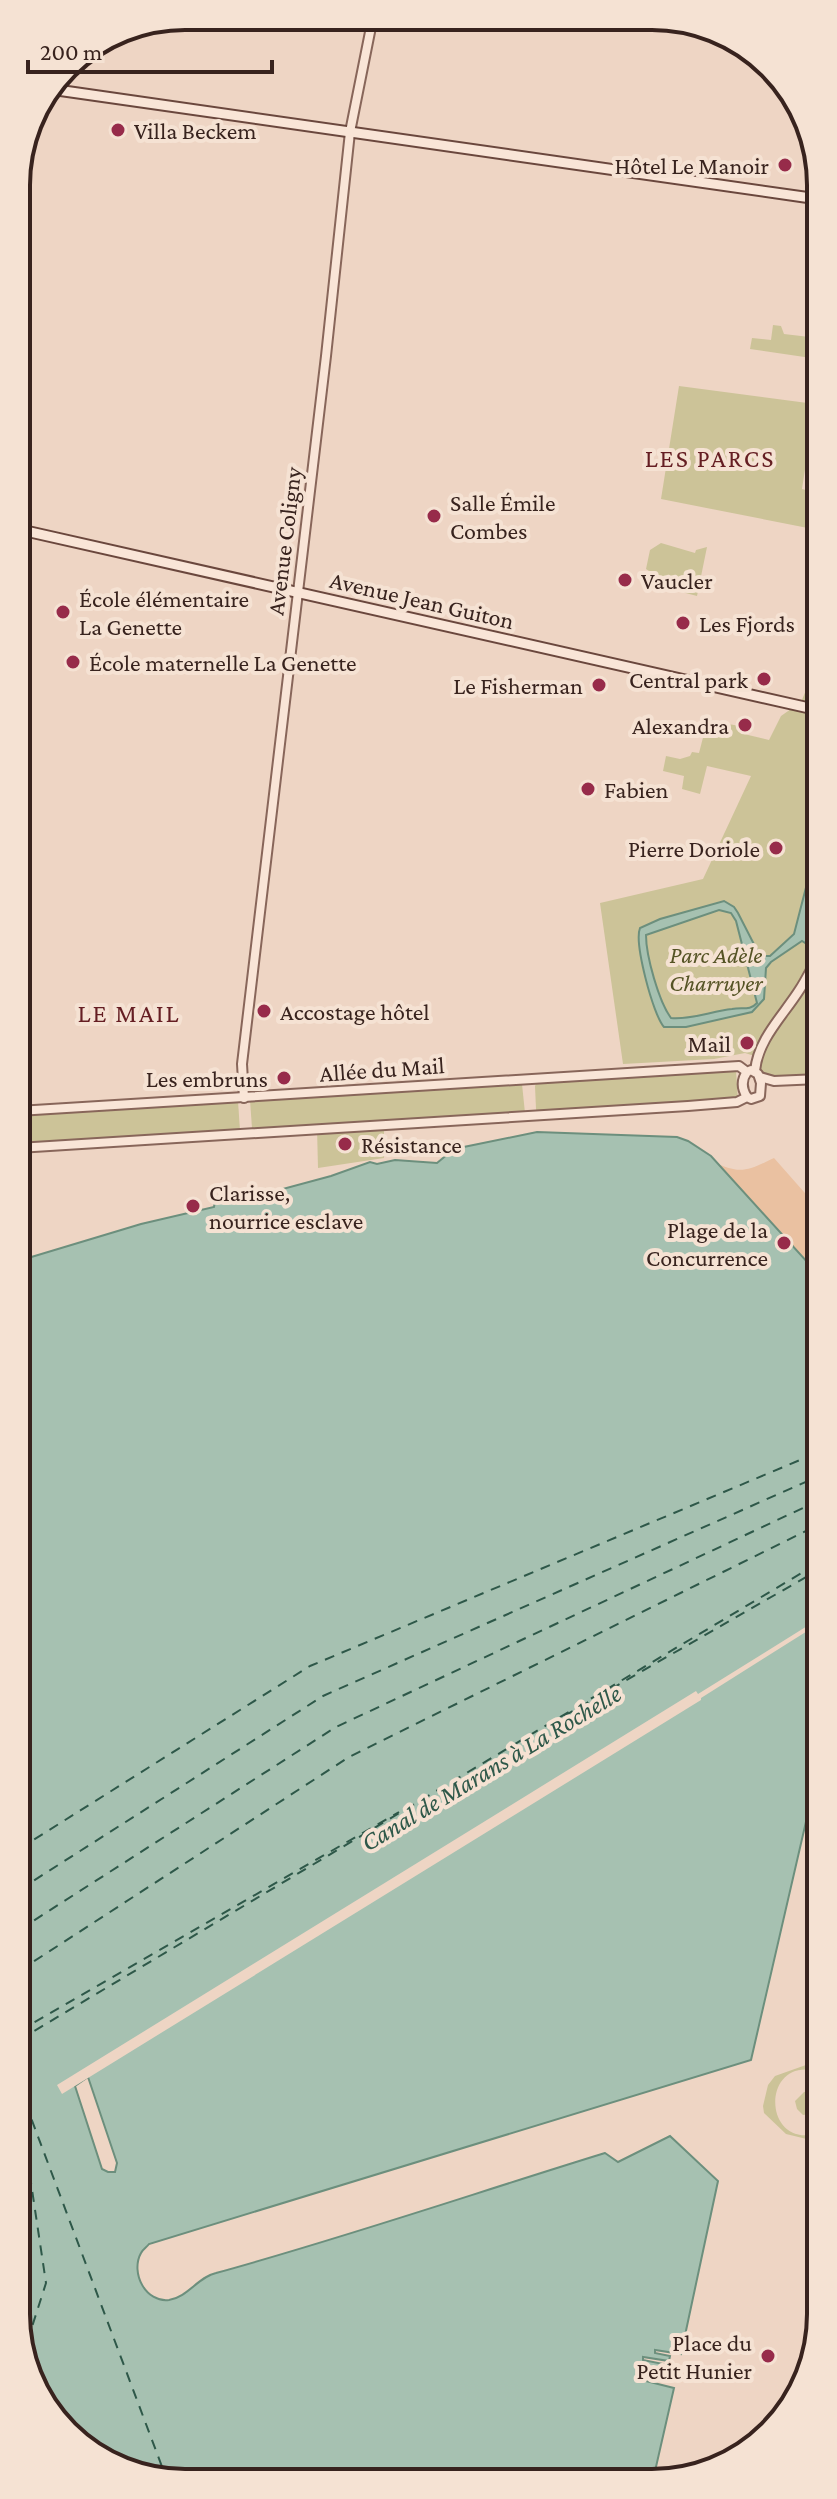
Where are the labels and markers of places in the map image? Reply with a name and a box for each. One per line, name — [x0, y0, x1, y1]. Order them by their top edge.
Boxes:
place label: Villa Beckem — [134, 117, 256, 144]
marker: Villa Beckem — [109, 121, 127, 139]
place label: Hôtel Le Manoir — [615, 152, 769, 179]
marker: Hôtel Le Manoir — [776, 156, 794, 174]
place label: Salle Émile Combes — [450, 489, 555, 544]
marker: Salle Émile Combes — [425, 507, 443, 525]
place label: Vaucler — [641, 567, 713, 594]
marker: Vaucler — [616, 571, 634, 589]
place label: École élémentaire La Genette — [79, 585, 249, 640]
marker: École élémentaire La Genette — [54, 603, 72, 621]
place label: Les Fjords — [699, 610, 795, 637]
marker: Les Fjords — [674, 614, 692, 632]
place label: École maternelle La Genette — [89, 649, 357, 676]
marker: École maternelle La Genette — [64, 653, 82, 671]
place label: Central park — [629, 666, 749, 693]
marker: Central park — [755, 670, 773, 688]
place label: Le Fisherman — [453, 672, 583, 699]
marker: Le Fisherman — [590, 676, 608, 694]
place label: Alexandra — [632, 712, 729, 739]
marker: Alexandra — [736, 716, 754, 734]
place label: Fabien — [604, 776, 669, 803]
marker: Fabien — [579, 780, 597, 798]
place label: Pierre Doriole — [628, 835, 760, 862]
marker: Pierre Doriole — [767, 839, 785, 857]
place label: Accostage hôtel — [280, 998, 430, 1025]
marker: Accostage hôtel — [255, 1002, 273, 1020]
place label: Mail — [687, 1030, 731, 1057]
marker: Mail — [738, 1034, 756, 1052]
place label: Les embruns — [146, 1065, 268, 1092]
marker: Les embruns — [275, 1069, 293, 1087]
place label: Résistance — [361, 1131, 462, 1158]
marker: Résistance — [336, 1135, 354, 1153]
place label: Clarisse, nourrice esclave — [209, 1179, 363, 1234]
marker: Clarisse, nourrice esclave — [184, 1197, 202, 1215]
place label: Plage de la Concurrence — [646, 1216, 768, 1271]
marker: Plage de la Concurrence — [775, 1234, 793, 1252]
place label: Place du Petit Hunier — [636, 2329, 752, 2384]
marker: Place du Petit Hunier — [759, 2347, 777, 2365]

